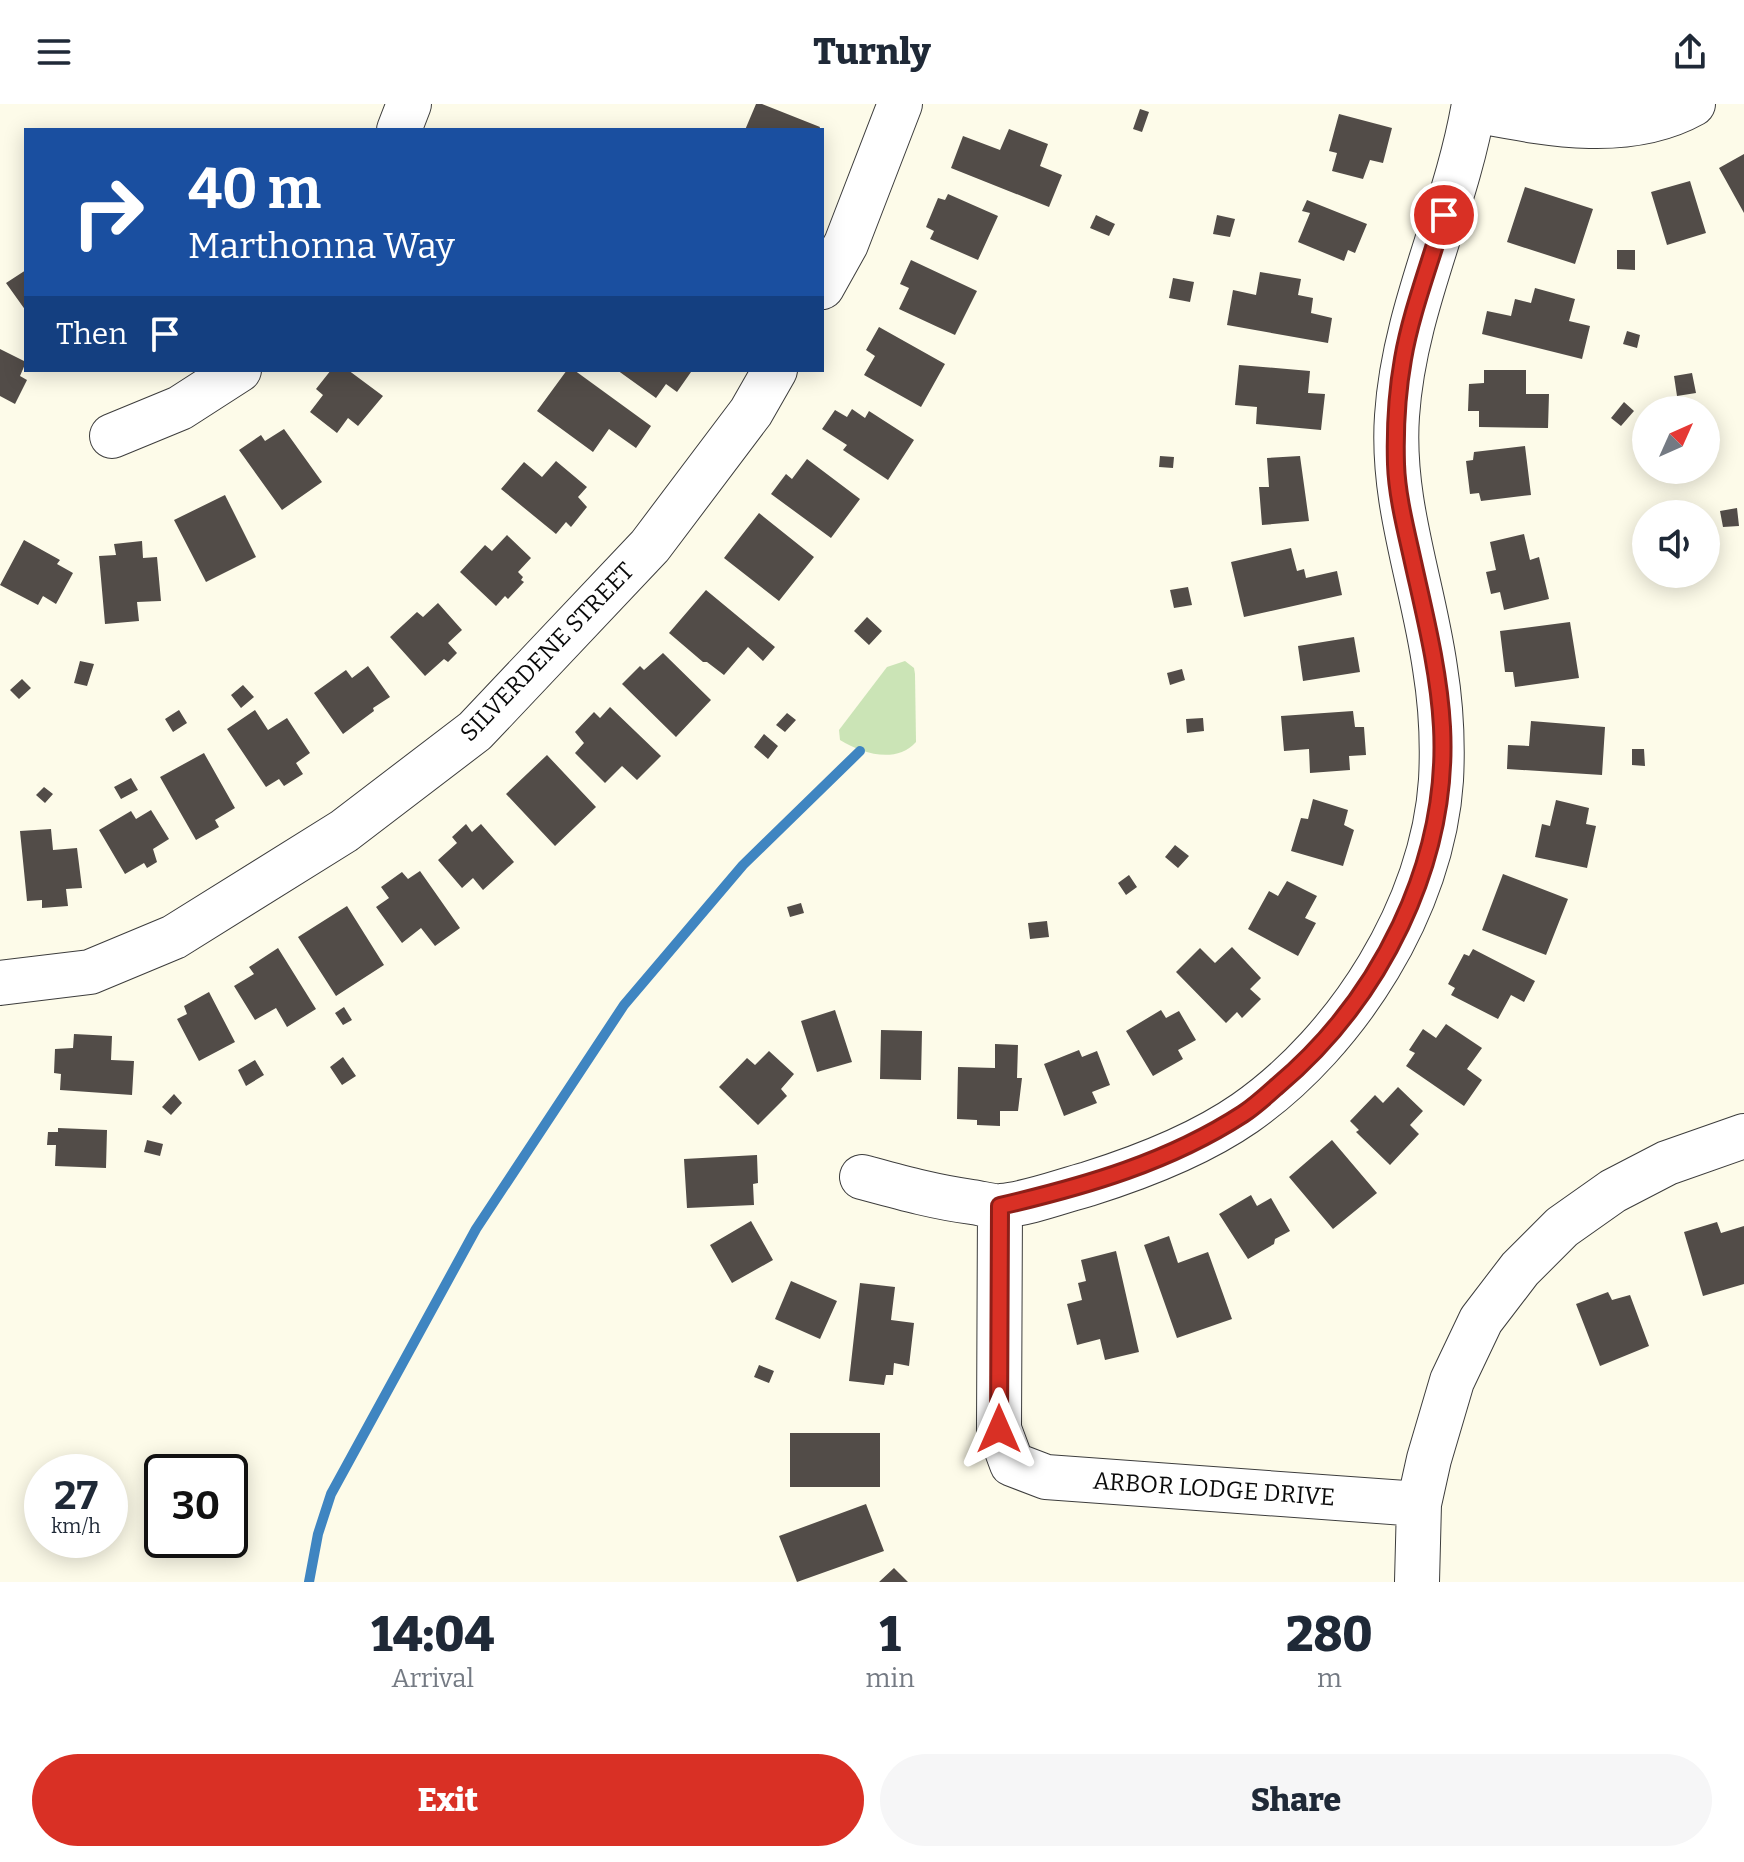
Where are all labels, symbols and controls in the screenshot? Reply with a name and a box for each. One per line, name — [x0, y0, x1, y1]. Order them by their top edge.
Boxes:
icon: menu — [32, 30, 76, 74]
text: Turnly — [813, 30, 931, 74]
icon: share — [1668, 30, 1712, 74]
text: 40 m — [188, 156, 321, 223]
icon: right — [56, 160, 160, 264]
pin — [1410, 181, 1478, 249]
icon: arrive — [1422, 193, 1466, 237]
text: Marthonna Way — [188, 224, 455, 268]
icon: arrive — [143, 312, 187, 356]
text: Then — [56, 316, 127, 352]
north arrow — [1632, 396, 1720, 484]
map controls — [1632, 396, 1720, 588]
button: sound — [1632, 500, 1720, 588]
street label: SILVERDENE STREET — [455, 557, 639, 747]
position arrow — [957, 1387, 1041, 1471]
speed limit sign: 30 — [144, 1454, 248, 1558]
street label: ARBOR LODGE DRIVE — [1092, 1467, 1336, 1511]
text: 27 — [54, 1472, 98, 1520]
text: km/h — [51, 1514, 101, 1538]
text: 14:04 — [371, 1606, 494, 1664]
text: 1 — [879, 1606, 901, 1664]
text: 280 — [1286, 1606, 1373, 1664]
text: Arrival — [392, 1663, 474, 1694]
text: min — [866, 1663, 915, 1694]
text: m — [1317, 1663, 1342, 1694]
button: Exit — [32, 1754, 864, 1846]
button: Share — [880, 1754, 1712, 1846]

